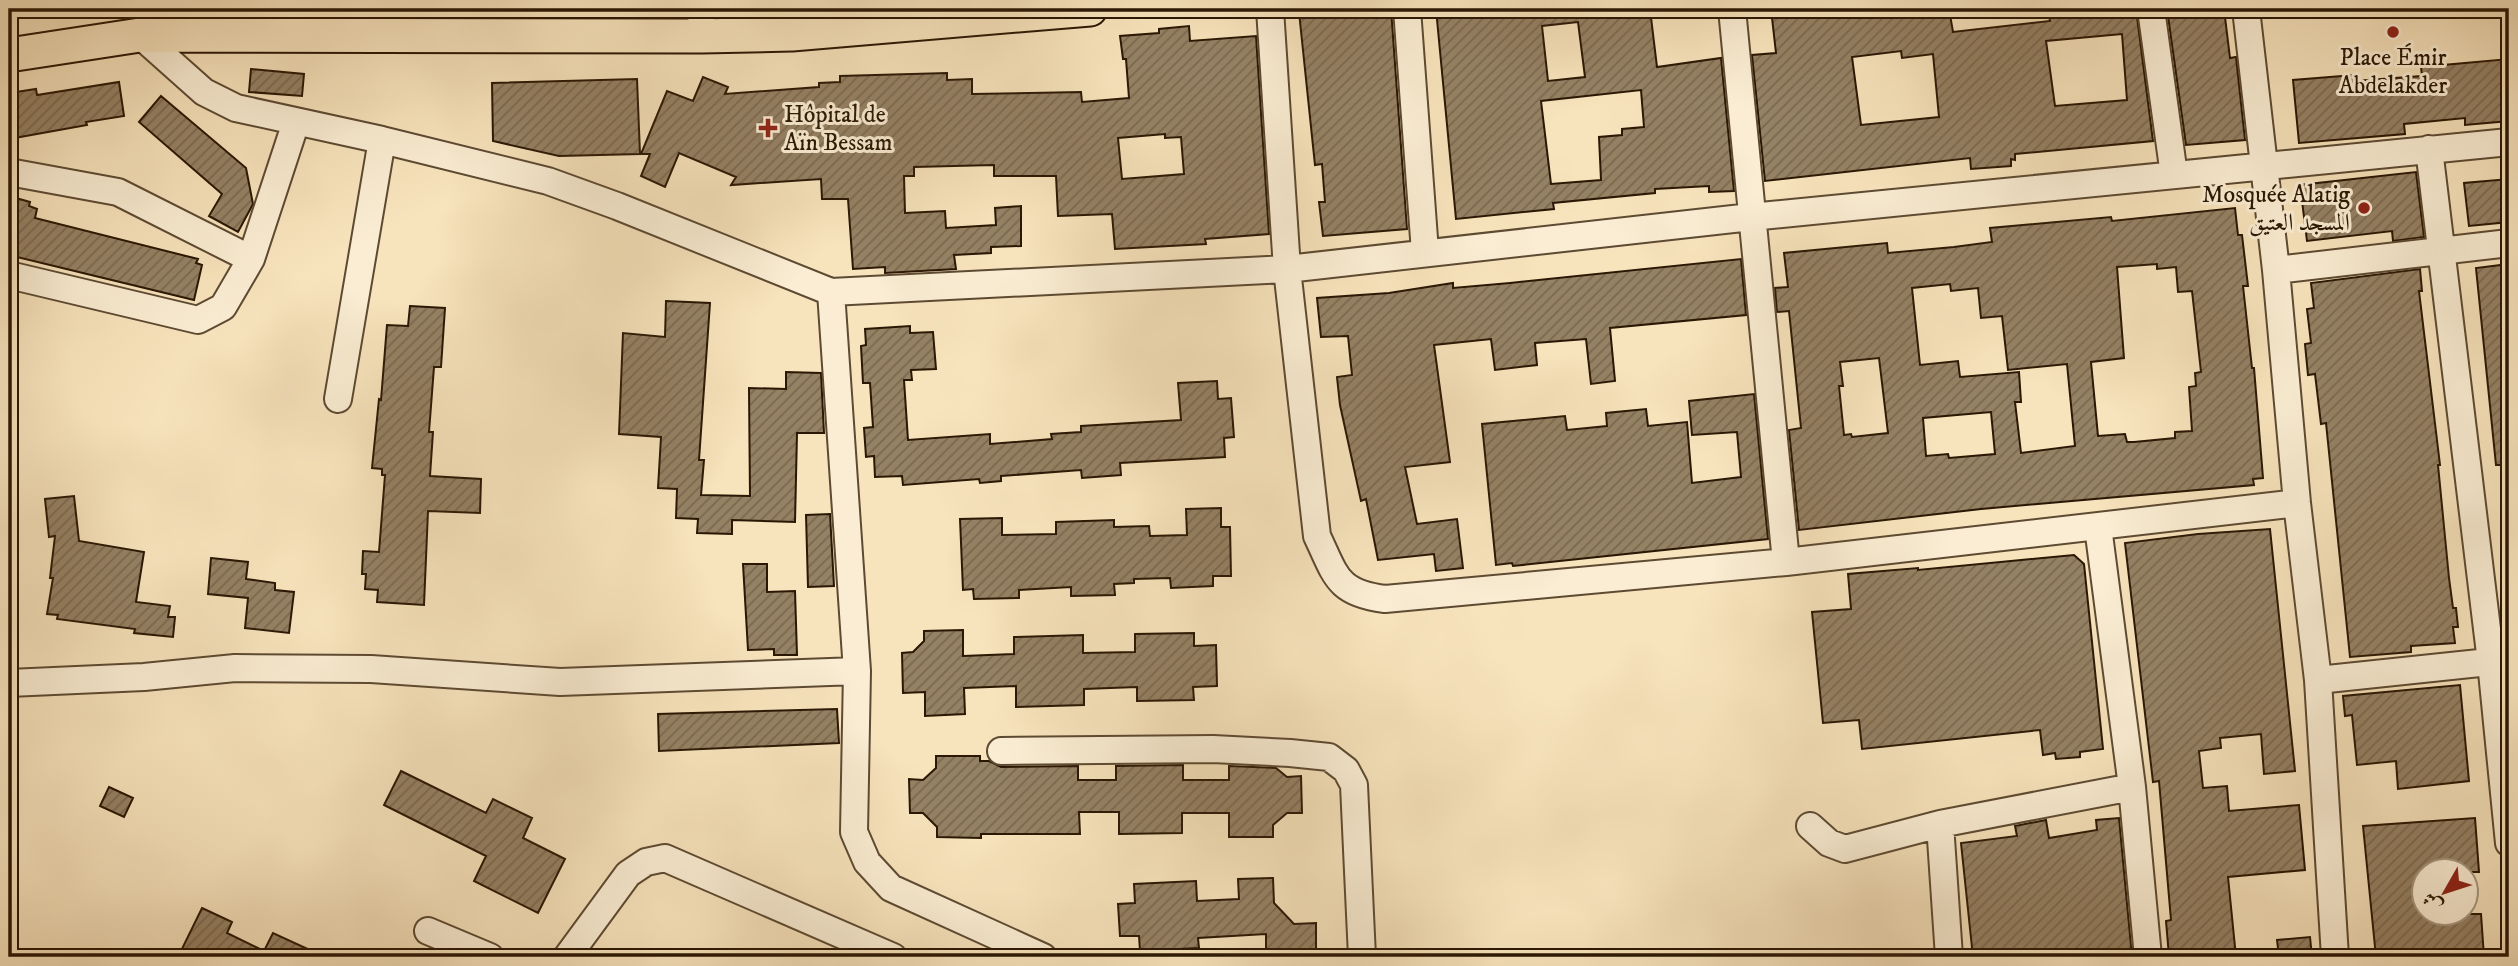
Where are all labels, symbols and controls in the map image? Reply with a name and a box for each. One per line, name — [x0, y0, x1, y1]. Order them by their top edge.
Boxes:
marker: Place Émir Abdelakder — [2385, 24, 2401, 40]
place label: Place Émir Abdelakder — [2339, 43, 2447, 101]
place label: Hôpital de Aïn Bessam — [784, 100, 893, 158]
marker: Hôpital de Aïn Bessam — [758, 118, 778, 138]
place label: Mosquée Alatig المسجد العتيق — [2202, 180, 2350, 238]
marker: Mosquée Alatig المسجد العتيق — [2356, 200, 2372, 216]
north arrow — [2410, 858, 2480, 928]
text: ش — [2418, 887, 2448, 916]

